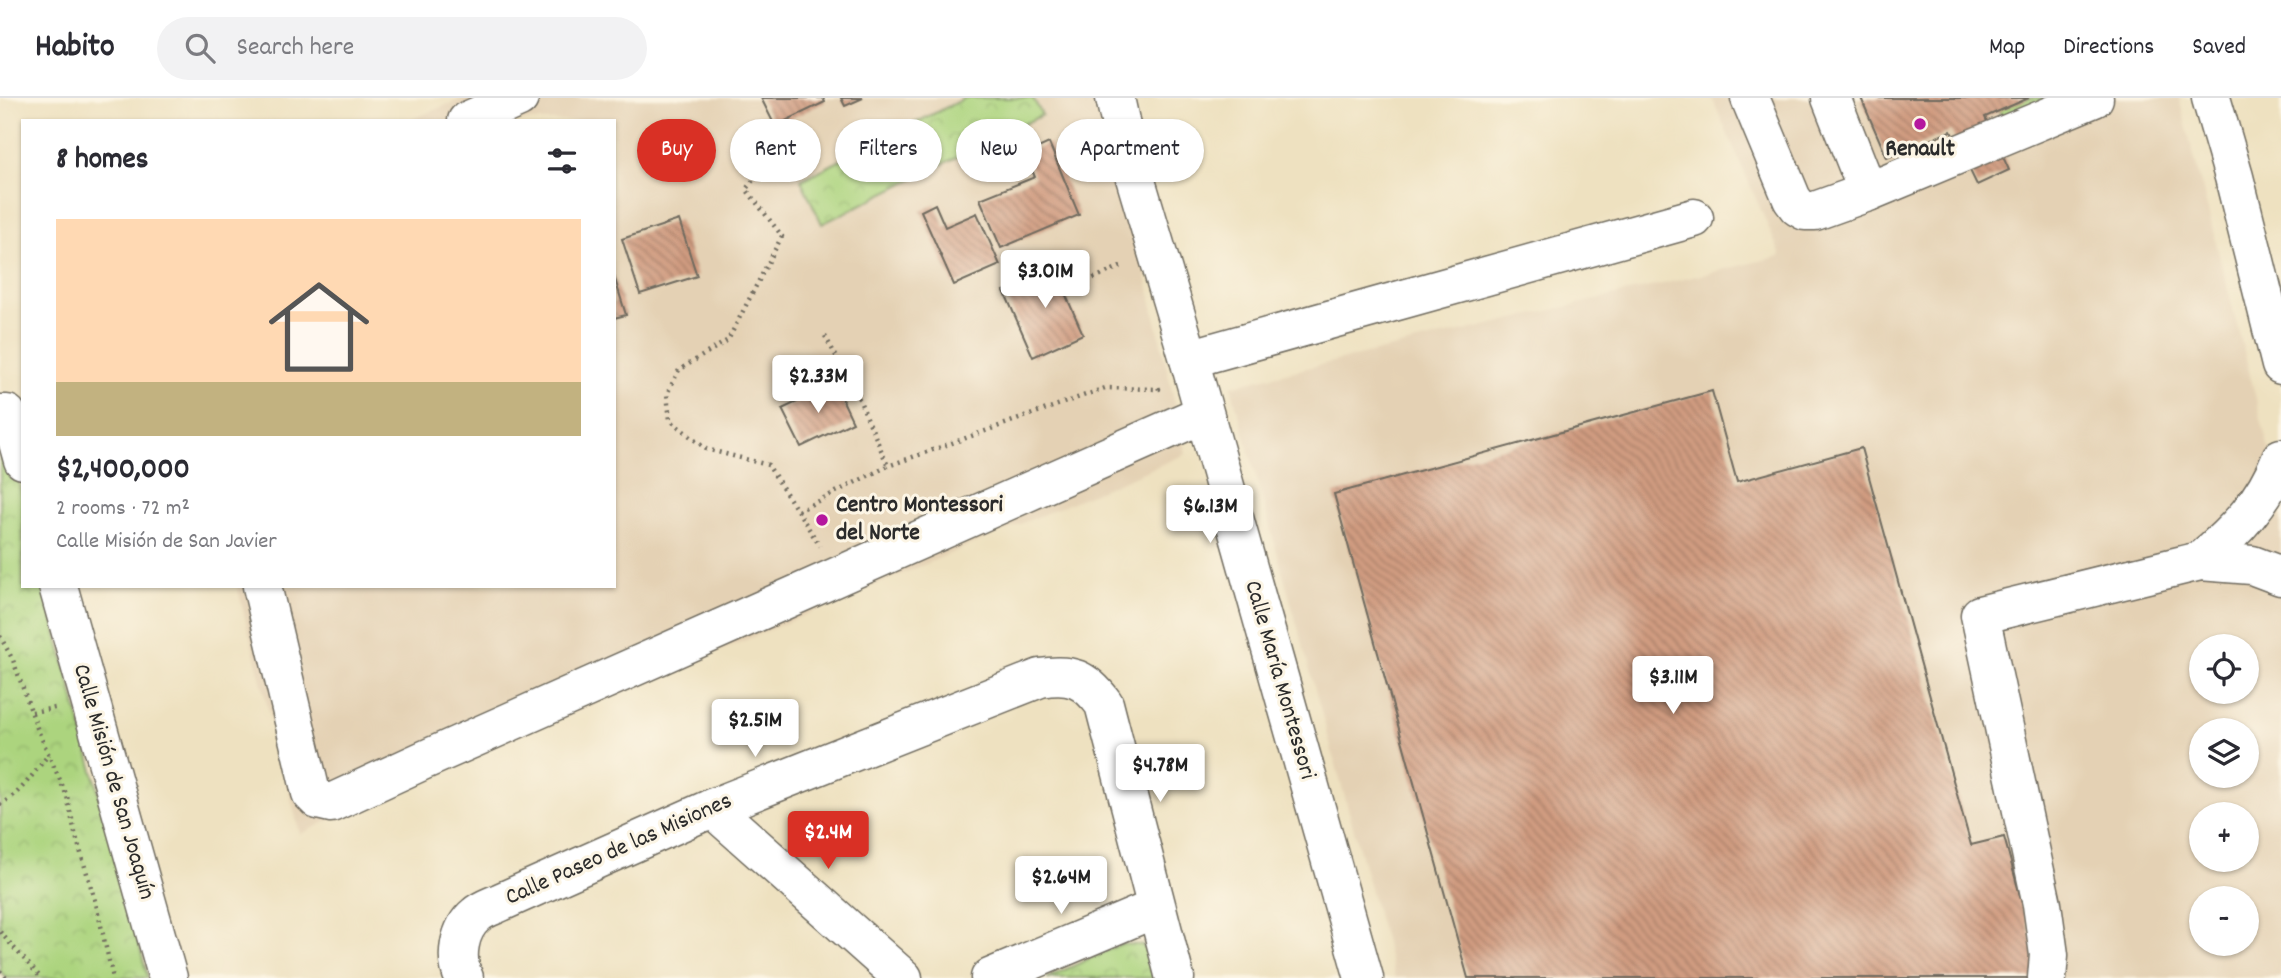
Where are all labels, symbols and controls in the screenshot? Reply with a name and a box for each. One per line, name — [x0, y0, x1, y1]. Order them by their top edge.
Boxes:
search box — [157, 17, 647, 80]
text: Habito — [35, 25, 115, 72]
icon: search — [181, 29, 219, 67]
text: Search here — [237, 30, 354, 67]
text: Map — [1989, 31, 2025, 65]
text: Directions — [2063, 31, 2154, 65]
text: Saved — [2192, 31, 2246, 65]
marker: Renault — [1912, 116, 1928, 132]
chip: Buy — [637, 119, 716, 182]
chip: Rent — [730, 119, 821, 182]
chip: Filters — [835, 119, 942, 182]
chip: New — [956, 119, 1042, 182]
chip: Apartment — [1056, 119, 1204, 182]
place label: Renault — [1885, 133, 1955, 167]
text: 8 homes — [56, 140, 148, 183]
icon: filters — [543, 142, 581, 180]
pin: $3.01M — [988, 250, 1102, 310]
text: $3.01M — [1017, 256, 1073, 289]
icon: home — [256, 264, 382, 390]
pin: $2.33M — [761, 356, 875, 415]
text: $2.33M — [788, 361, 848, 394]
text: $2,400,000 — [56, 450, 190, 493]
pin: $6.13M — [1153, 486, 1267, 545]
place label: Centro Montessori del Norte — [836, 489, 1003, 551]
text: $6.13M — [1182, 491, 1238, 524]
text: 2 rooms · 72 m² — [56, 493, 190, 526]
marker: Centro Montessori del Norte — [814, 512, 830, 528]
text: Calle Misión de San Javier — [56, 526, 277, 559]
street label: Calle María Montessori — [1234, 577, 1324, 783]
map controls — [2189, 634, 2259, 956]
button: locate — [2189, 634, 2259, 704]
pin: $3.11M — [1616, 656, 1730, 716]
street label: Calle Misión de San Joaquín — [63, 660, 163, 904]
text: $3.11M — [1648, 662, 1698, 695]
pin: $2.51M — [698, 700, 812, 759]
text: $2.51M — [728, 705, 782, 738]
button: layers — [2189, 718, 2259, 788]
pin: $4.78M — [1103, 744, 1217, 804]
text: $4.78M — [1132, 750, 1188, 783]
street label: Calle Paseo de las Misiones — [500, 785, 738, 915]
button: + — [2189, 802, 2259, 872]
pin: $2.4M — [779, 812, 877, 871]
text: $2.4M — [804, 817, 852, 850]
pin: $2.64M — [1004, 856, 1118, 916]
text: $2.64M — [1031, 862, 1091, 895]
button: − — [2189, 886, 2259, 956]

